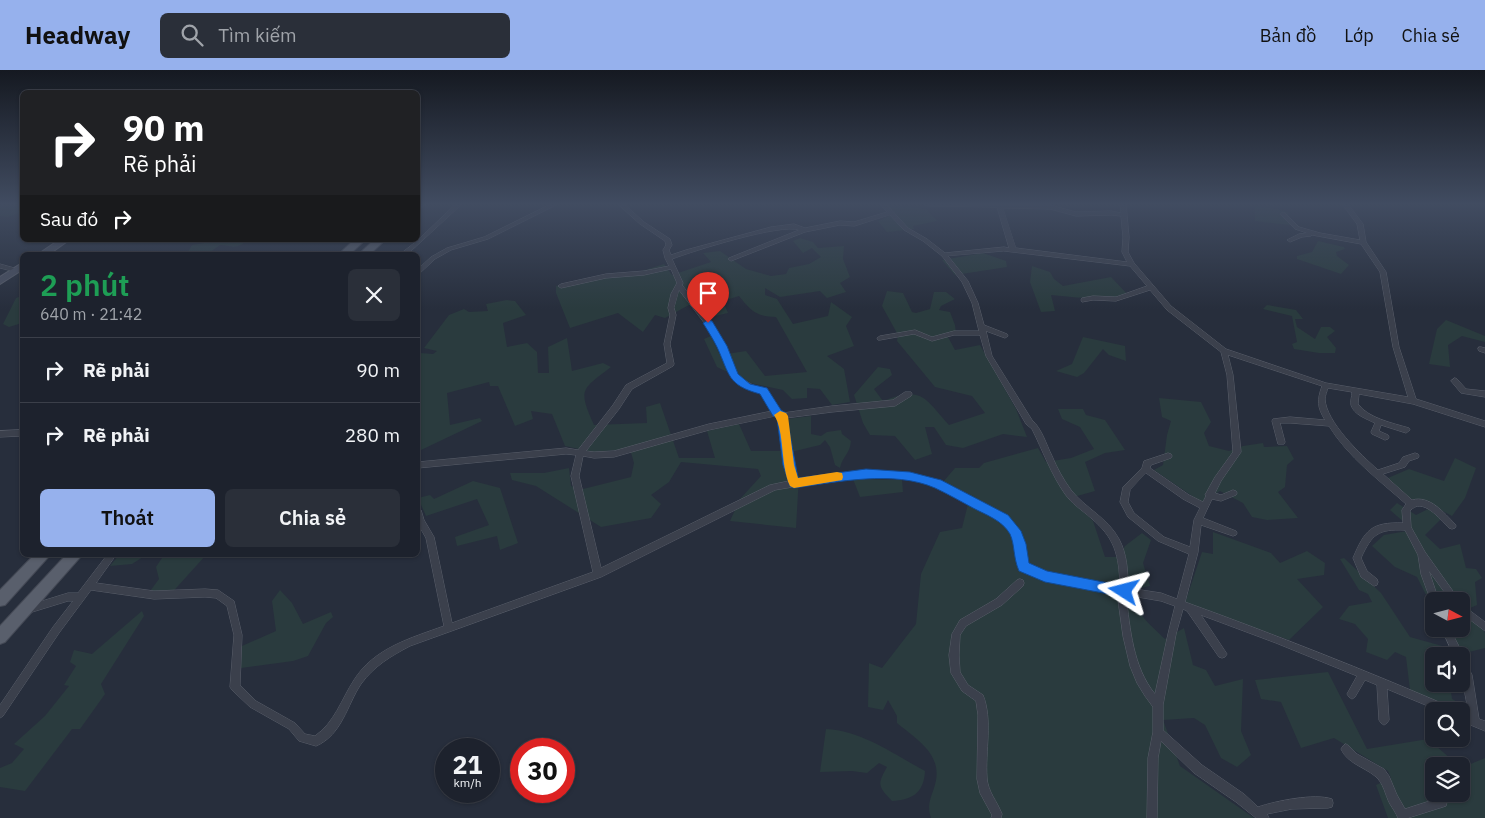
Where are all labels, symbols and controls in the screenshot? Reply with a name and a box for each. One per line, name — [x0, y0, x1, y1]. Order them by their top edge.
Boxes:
search box — [160, 13, 510, 58]
text: Headway — [25, 19, 130, 51]
icon: search — [178, 21, 206, 49]
text: Tìm kiếm — [218, 23, 297, 47]
text: Bản đồ — [1260, 24, 1316, 47]
text: Lớp — [1344, 24, 1374, 47]
text: Chia sẻ — [1402, 24, 1460, 47]
text: 90 m — [123, 105, 205, 151]
icon: right — [40, 110, 105, 175]
text: Rẽ phải — [123, 149, 197, 178]
icon: right — [108, 205, 136, 233]
text: Sau đó — [40, 207, 98, 231]
text: 2 phút — [40, 265, 130, 304]
button: close — [348, 269, 400, 321]
pin — [687, 272, 729, 323]
icon: arrive — [694, 279, 722, 307]
text: 640 m · 21:42 — [40, 304, 142, 324]
icon: right — [40, 356, 68, 384]
text: Rẽ phải — [83, 358, 150, 382]
text: 90 m — [356, 358, 400, 382]
icon: right — [40, 421, 68, 449]
text: Rẽ phải — [83, 423, 150, 447]
text: 280 m — [345, 423, 400, 447]
button: Thoát — [40, 489, 215, 547]
button: Chia sẻ — [225, 489, 400, 547]
position arrow — [1097, 564, 1149, 616]
north arrow — [1425, 592, 1470, 638]
map controls — [1425, 592, 1470, 802]
button: sound — [1425, 647, 1470, 692]
button: search — [1425, 702, 1470, 747]
speed limit sign: 30 — [510, 738, 575, 803]
text: 21 — [452, 748, 483, 781]
button: layers — [1425, 757, 1470, 802]
text: km/h — [453, 775, 482, 790]

